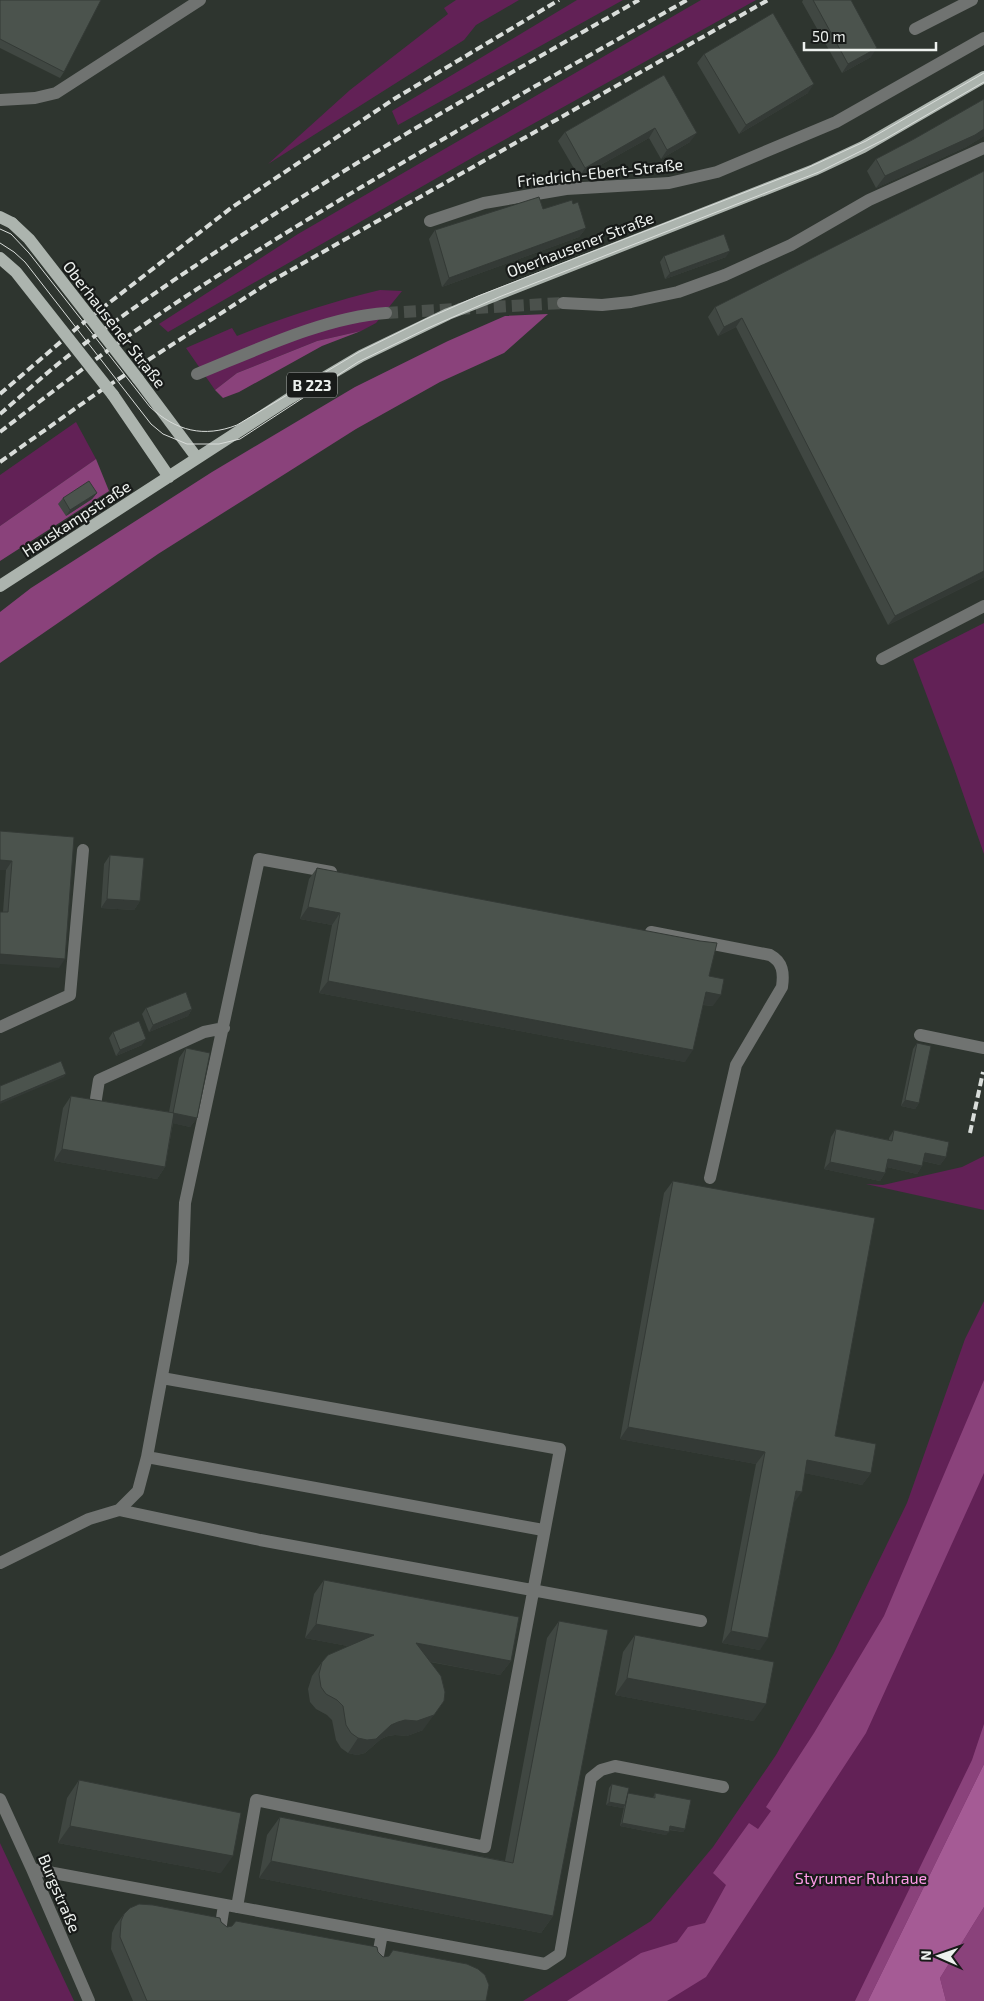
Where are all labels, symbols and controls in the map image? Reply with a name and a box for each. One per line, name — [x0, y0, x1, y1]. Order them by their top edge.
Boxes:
scale bar — [804, 20, 936, 52]
text: 50 m — [812, 27, 846, 45]
street label: Friedrich-Ebert-Straße — [516, 154, 684, 190]
street label: Oberhausener Straße — [504, 207, 656, 281]
street label: Oberhausener Straße — [60, 257, 170, 391]
road number: B 223 — [287, 372, 337, 398]
street label: Hauskampstraße — [18, 476, 134, 560]
street label: Burgstraße — [35, 1851, 85, 1935]
park label: Styrumer Ruhraue — [795, 1868, 927, 1887]
north arrow — [914, 1931, 964, 1981]
text: N — [917, 1950, 934, 1961]

